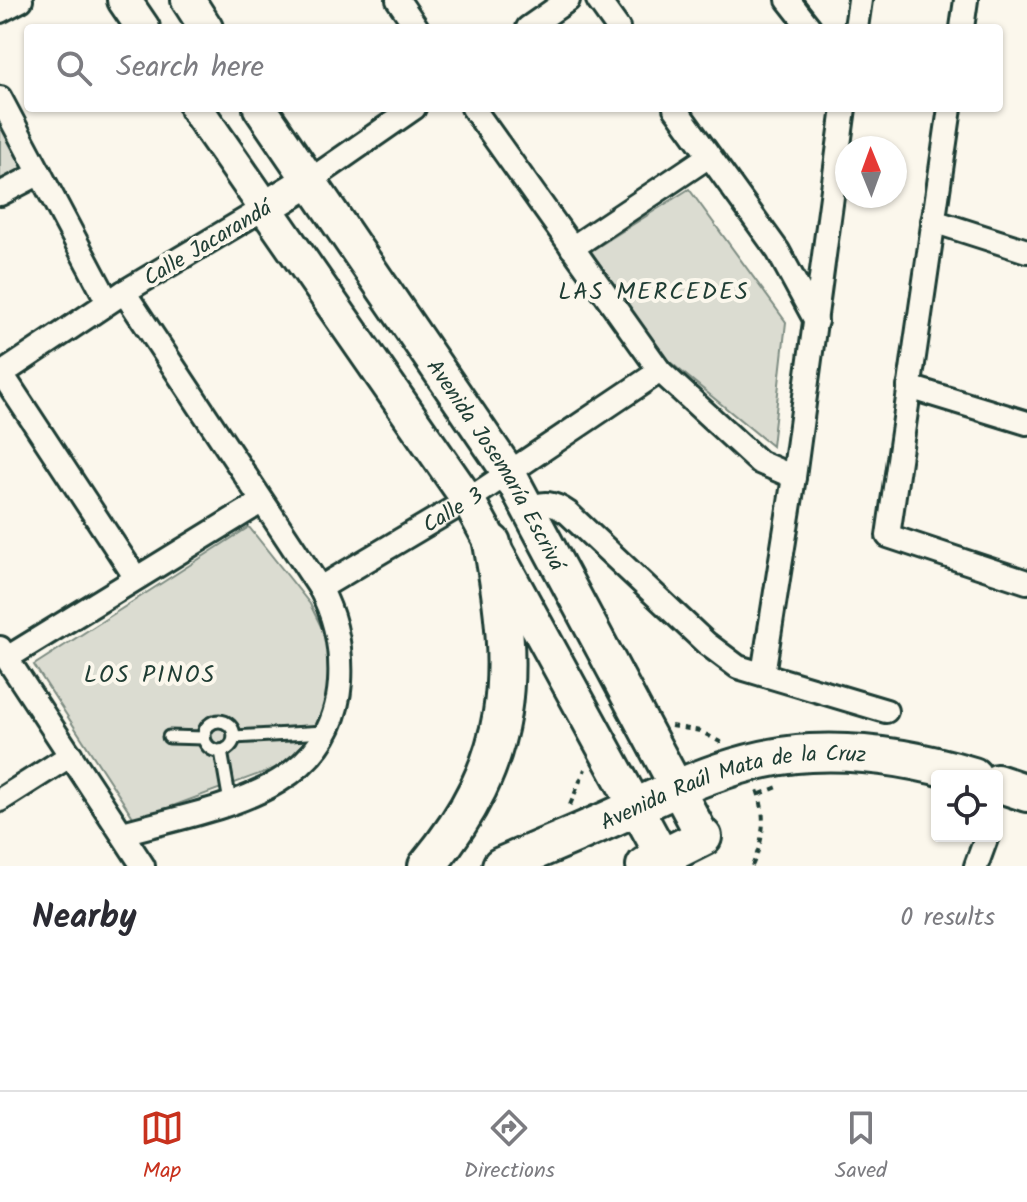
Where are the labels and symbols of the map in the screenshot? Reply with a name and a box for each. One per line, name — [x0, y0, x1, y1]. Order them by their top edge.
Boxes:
north arrow — [835, 136, 907, 208]
street label: Calle Jacarandá — [137, 191, 281, 296]
district label: LAS MERCEDES — [558, 273, 750, 312]
street label: Avenida Josemaría Escrivá — [416, 353, 574, 580]
street label: Calle 3 — [417, 479, 491, 543]
district label: LOS PINOS — [84, 656, 216, 695]
street label: Avenida Raúl Mata de la Cruz — [595, 737, 868, 841]

